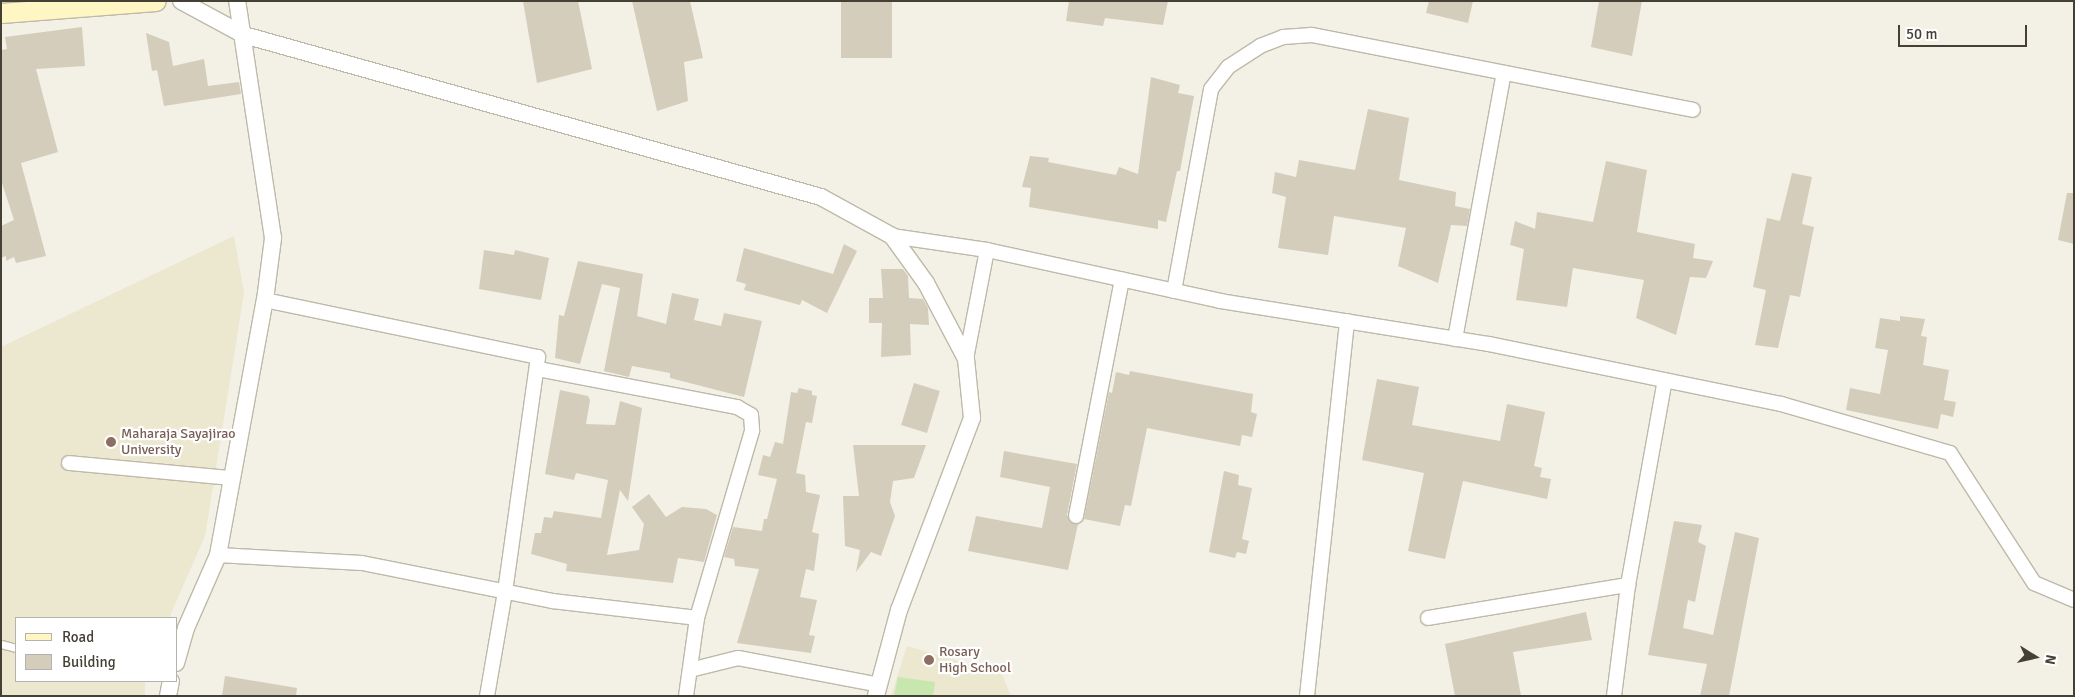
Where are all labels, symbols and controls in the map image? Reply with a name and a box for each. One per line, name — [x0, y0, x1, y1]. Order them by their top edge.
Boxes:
scale bar — [1900, 15, 2029, 47]
text: 50 m — [1906, 25, 1937, 43]
place label: Maharaja Sayajirao University — [121, 426, 236, 458]
marker: Maharaja Sayajirao University — [105, 436, 117, 448]
legend — [15, 617, 178, 682]
text: Road — [62, 628, 94, 646]
north arrow — [2010, 632, 2060, 682]
place label: Rosary High School — [939, 644, 1011, 676]
text: Building — [62, 653, 116, 671]
text: N — [2041, 653, 2059, 666]
marker: Rosary High School — [923, 654, 935, 666]

